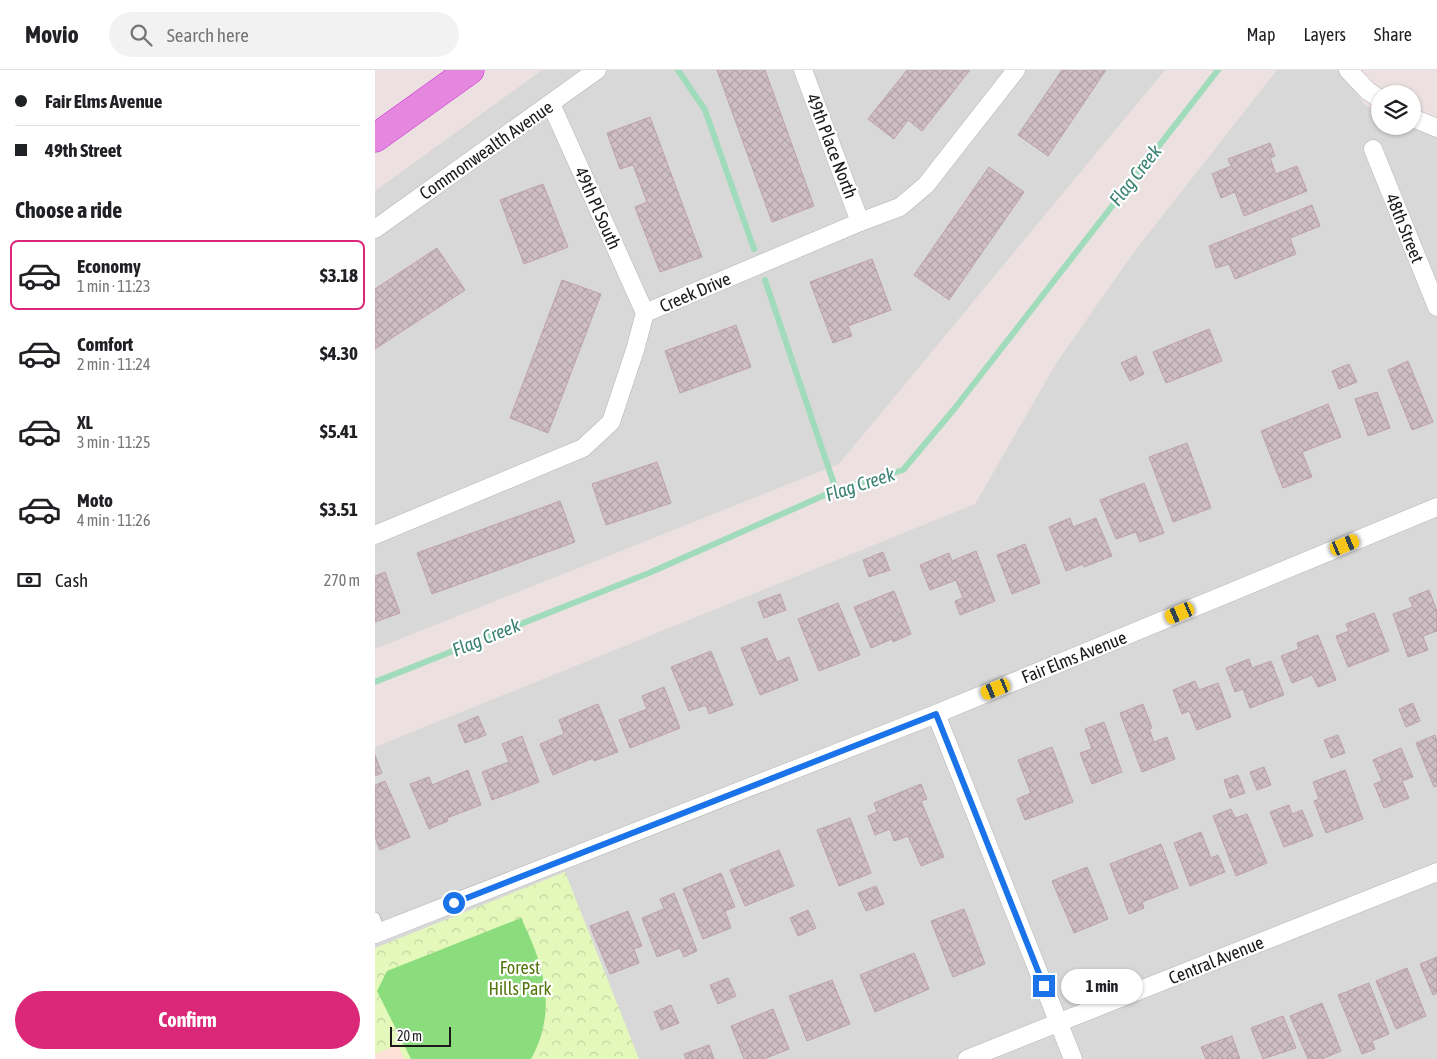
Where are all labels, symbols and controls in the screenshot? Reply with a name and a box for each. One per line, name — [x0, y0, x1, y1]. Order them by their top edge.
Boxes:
search box — [109, 12, 459, 57]
text: Movio — [25, 21, 79, 48]
icon: search — [127, 21, 155, 49]
text: Search here — [167, 24, 249, 46]
text: Map — [1246, 24, 1275, 45]
text: Layers — [1303, 24, 1346, 45]
text: Share — [1374, 24, 1412, 45]
map controls — [1371, 85, 1421, 135]
button: layers — [1371, 85, 1421, 135]
text: Fair Elms Avenue — [45, 90, 162, 112]
street label: 49th Place North — [802, 91, 862, 201]
street label: Commonwealth Avenue — [415, 96, 557, 204]
text: 49th Street — [45, 139, 122, 161]
water label: Flag Creek — [1104, 140, 1166, 210]
street label: 49th Pl South — [571, 164, 625, 252]
street label: 48th Street — [1382, 190, 1428, 266]
text: Choose a ride — [15, 197, 122, 223]
icon: car — [17, 253, 62, 298]
text: Economy — [77, 255, 141, 277]
text: $3.18 — [320, 264, 358, 286]
street label: Creek Drive — [656, 268, 734, 316]
text: 1 min · 11:23 — [77, 277, 150, 295]
icon: car — [17, 331, 62, 376]
text: Comfort — [77, 333, 133, 355]
text: $4.30 — [320, 342, 358, 364]
text: 2 min · 11:24 — [77, 355, 150, 373]
icon: car — [17, 409, 62, 454]
text: XL — [77, 411, 93, 433]
text: $5.41 — [320, 420, 358, 442]
text: 3 min · 11:25 — [77, 433, 150, 451]
water label: Flag Creek — [823, 462, 898, 506]
icon: car — [17, 487, 62, 532]
text: Moto — [77, 489, 113, 511]
text: $3.51 — [320, 498, 358, 520]
text: 4 min · 11:26 — [77, 511, 150, 529]
car — [1328, 532, 1361, 558]
icon: cash — [15, 566, 43, 594]
text: Cash — [55, 569, 88, 591]
text: 270 m — [324, 571, 360, 589]
car — [1163, 600, 1196, 626]
water label: Flag Creek — [449, 613, 524, 661]
street label: Fair Elms Avenue — [1018, 626, 1130, 688]
car — [979, 676, 1012, 702]
route start — [443, 892, 465, 914]
street label: Central Avenue — [1165, 931, 1267, 989]
park label: Forest Hills Park — [488, 957, 552, 999]
callout: 1 min — [1061, 968, 1144, 1004]
route end — [1033, 975, 1055, 997]
text: 1 min — [1086, 977, 1118, 995]
button: Confirm — [15, 991, 360, 1049]
scale bar — [390, 1024, 451, 1047]
text: 20 m — [397, 1028, 422, 1044]

